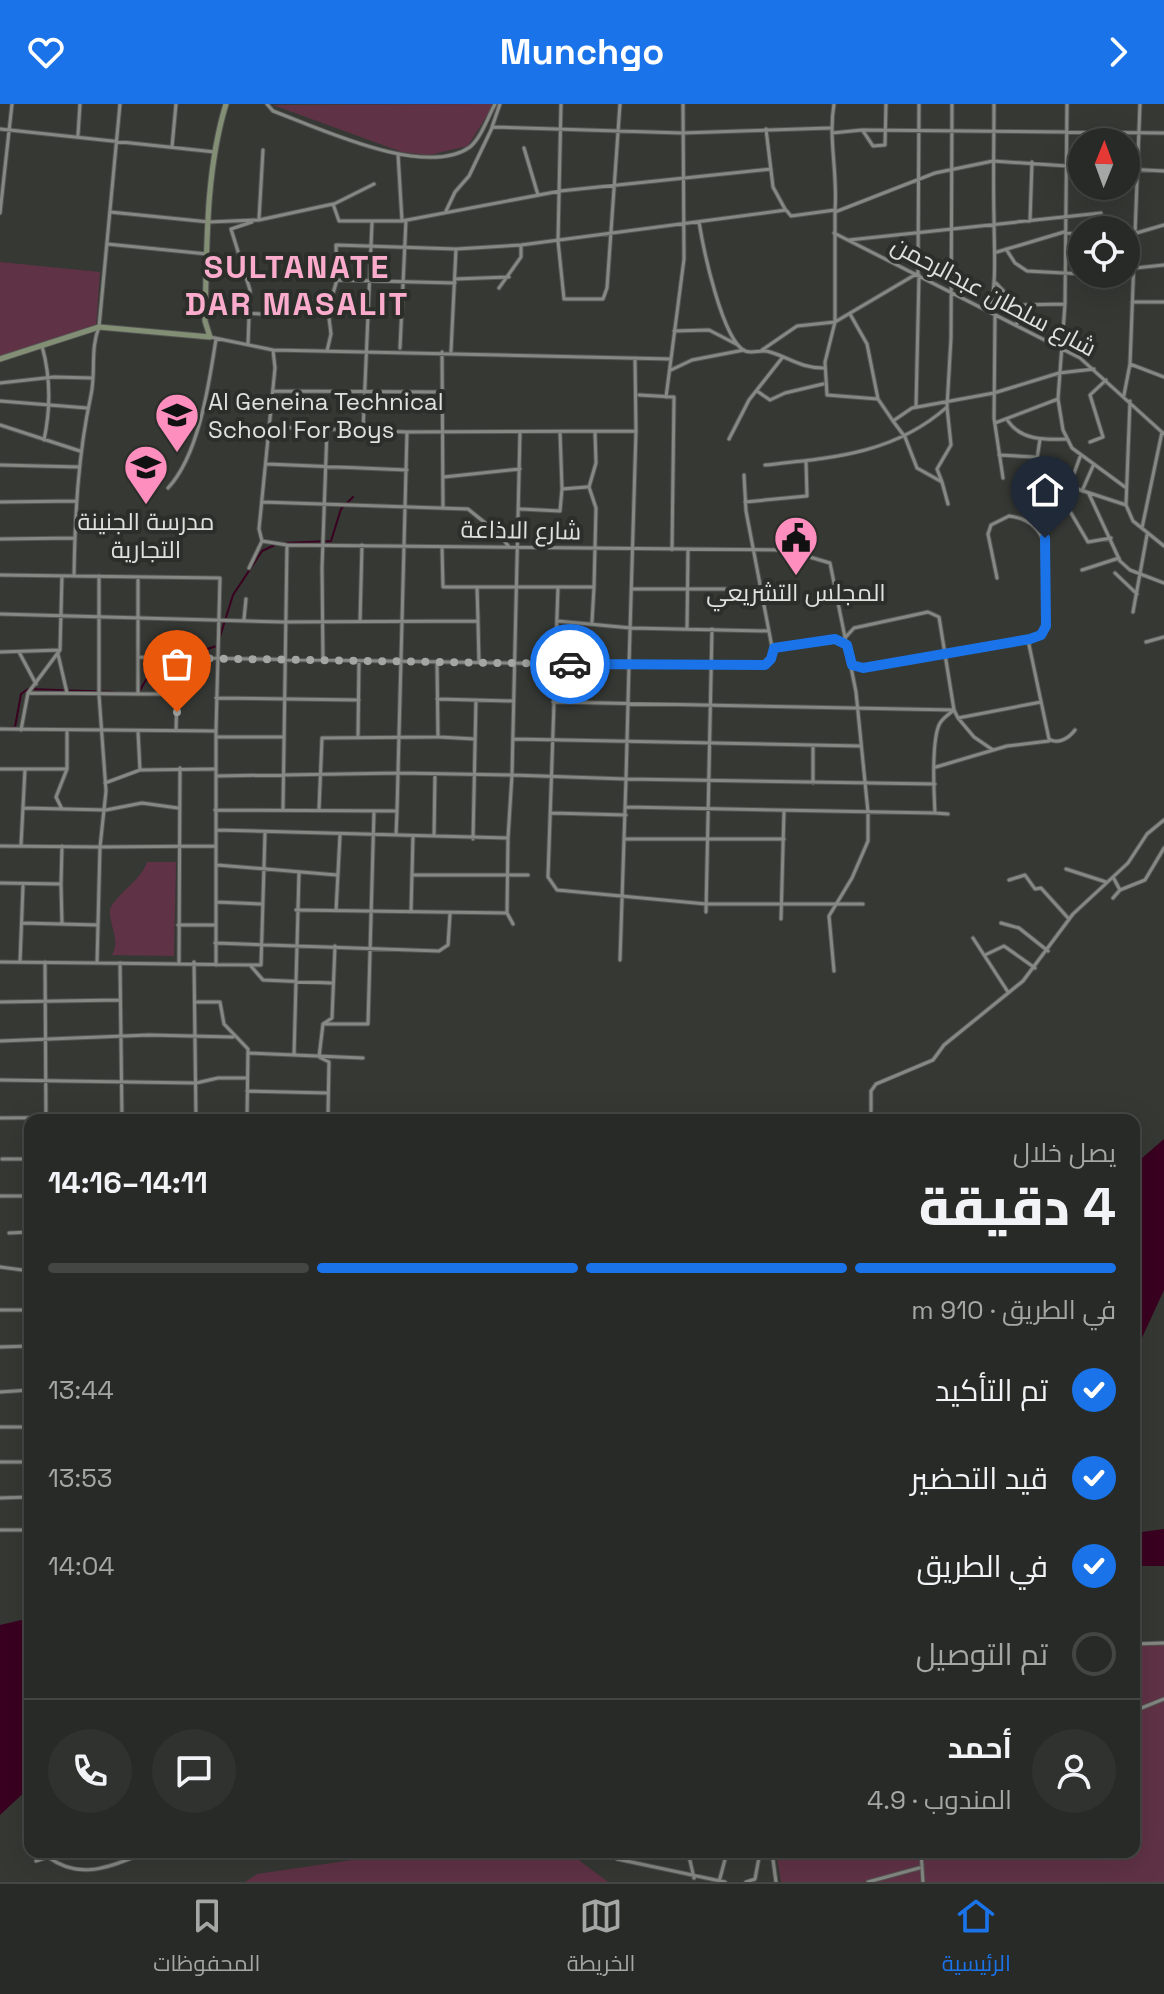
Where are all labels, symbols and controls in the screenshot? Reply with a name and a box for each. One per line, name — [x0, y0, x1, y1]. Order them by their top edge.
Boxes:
text: Munchgo — [500, 29, 664, 75]
icon: heart — [24, 30, 68, 74]
icon: forward — [1096, 30, 1140, 74]
north arrow — [1068, 128, 1140, 200]
map controls — [1068, 128, 1140, 288]
button: locate — [1068, 216, 1140, 288]
street label: شارع سلطان عبدالرحمن — [886, 229, 1102, 364]
district label: SULTANATE DAR MASALIT — [185, 247, 409, 324]
place label: Al Geneina Technical School For Boys — [208, 386, 444, 445]
school or university icon: Al Geneina Technical School For Boys — [153, 391, 201, 454]
school or university icon: مدرسة الجنينة التجارية — [122, 443, 170, 506]
pin — [1011, 456, 1079, 538]
icon: home — [1023, 468, 1067, 512]
place label: مدرسة الجنينة التجارية — [77, 506, 215, 565]
street label: شارع الاذاعة — [460, 513, 582, 548]
public building icon: المجلس التشريعي — [772, 514, 820, 577]
place label: المجلس التشريعي — [706, 577, 886, 612]
courier — [530, 624, 610, 704]
pin — [143, 630, 211, 712]
icon: bag — [155, 642, 199, 686]
icon: car — [548, 642, 592, 686]
text: يصل خلال — [1013, 1136, 1116, 1170]
text: 14:11–14:16 — [48, 1163, 208, 1202]
text: 4 دقيقة — [919, 1174, 1116, 1240]
text: في الطريق · 910 m — [911, 1293, 1116, 1327]
icon: check — [1072, 1368, 1116, 1412]
text: تم التأكيد — [935, 1371, 1048, 1410]
text: 13:44 — [48, 1373, 114, 1407]
icon: check — [1072, 1456, 1116, 1500]
text: قيد التحضير — [911, 1459, 1048, 1498]
text: 13:53 — [48, 1461, 112, 1495]
icon: check — [1072, 1544, 1116, 1588]
text: في الطريق — [916, 1547, 1048, 1586]
text: 14:04 — [48, 1549, 115, 1583]
text: تم التوصيل — [916, 1635, 1048, 1674]
text: أحمد — [948, 1728, 1012, 1767]
button: phone — [48, 1729, 132, 1813]
button: chat — [152, 1729, 236, 1813]
button: person — [1032, 1729, 1116, 1813]
text: المندوب · 4.9 — [867, 1783, 1012, 1817]
tab: المحفوظات — [153, 1894, 260, 1984]
tab: الخريطة — [567, 1894, 635, 1984]
tab: الرئيسية — [942, 1894, 1011, 1984]

